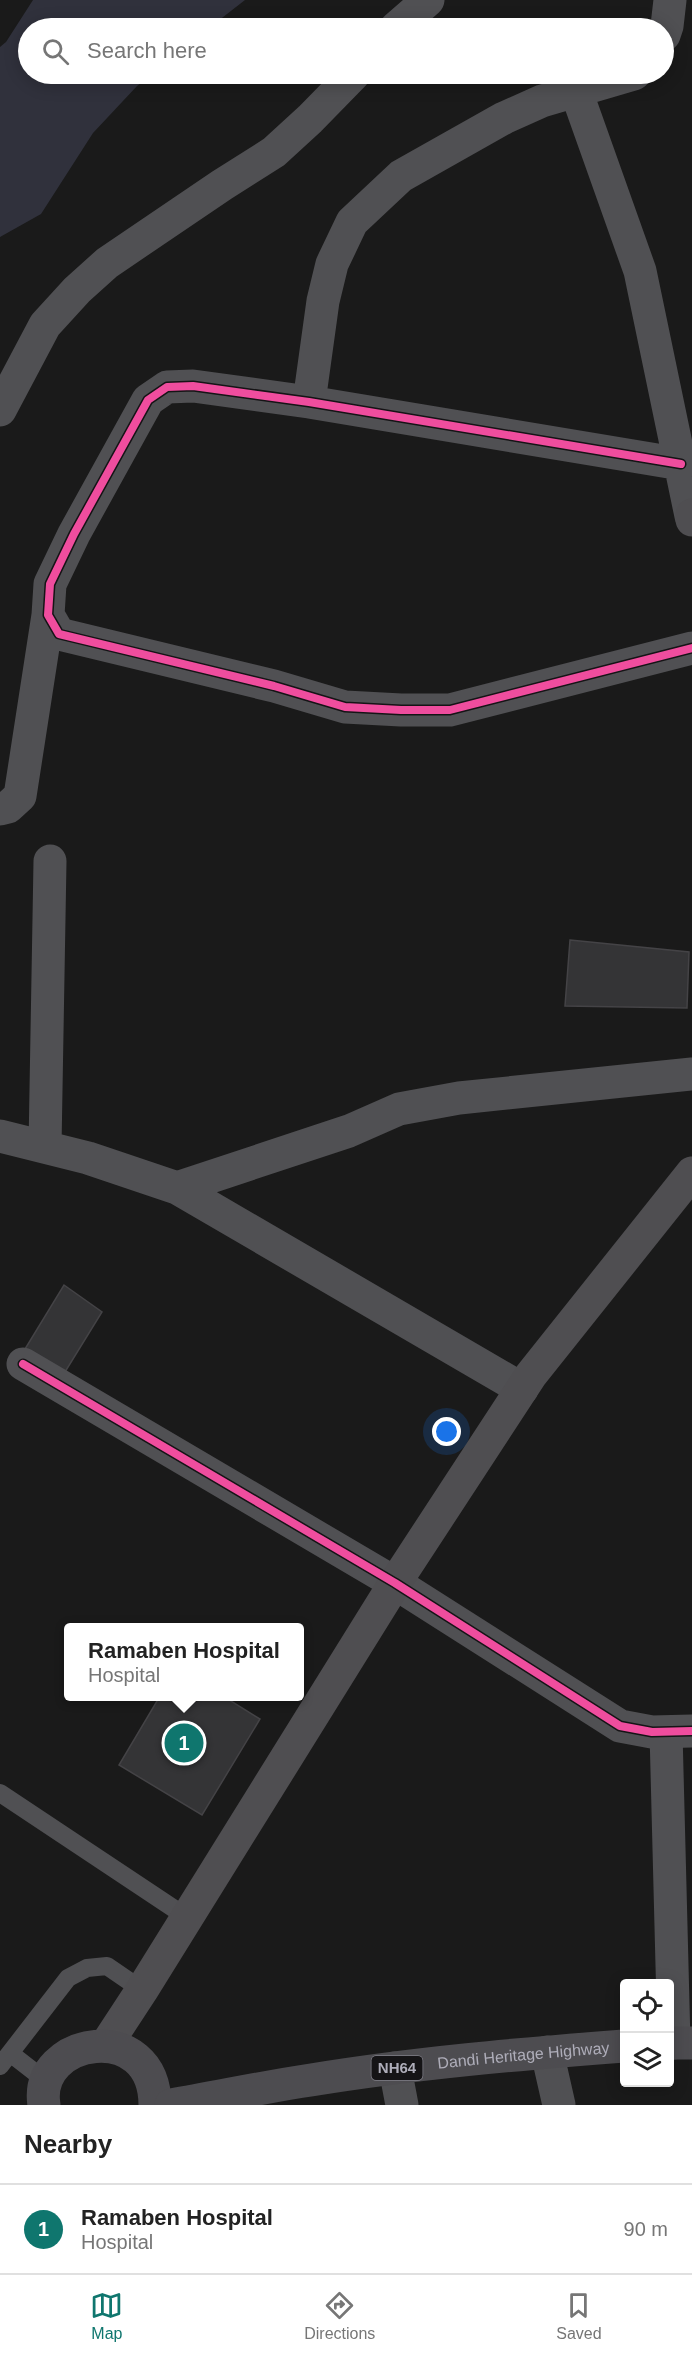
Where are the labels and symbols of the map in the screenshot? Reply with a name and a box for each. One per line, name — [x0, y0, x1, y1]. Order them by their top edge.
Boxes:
your location — [432, 1417, 461, 1446]
pin: 1 — [164, 1720, 204, 1766]
street label: Dandi Heritage Highway — [436, 2039, 610, 2072]
road number: NH64 — [372, 2056, 422, 2080]

